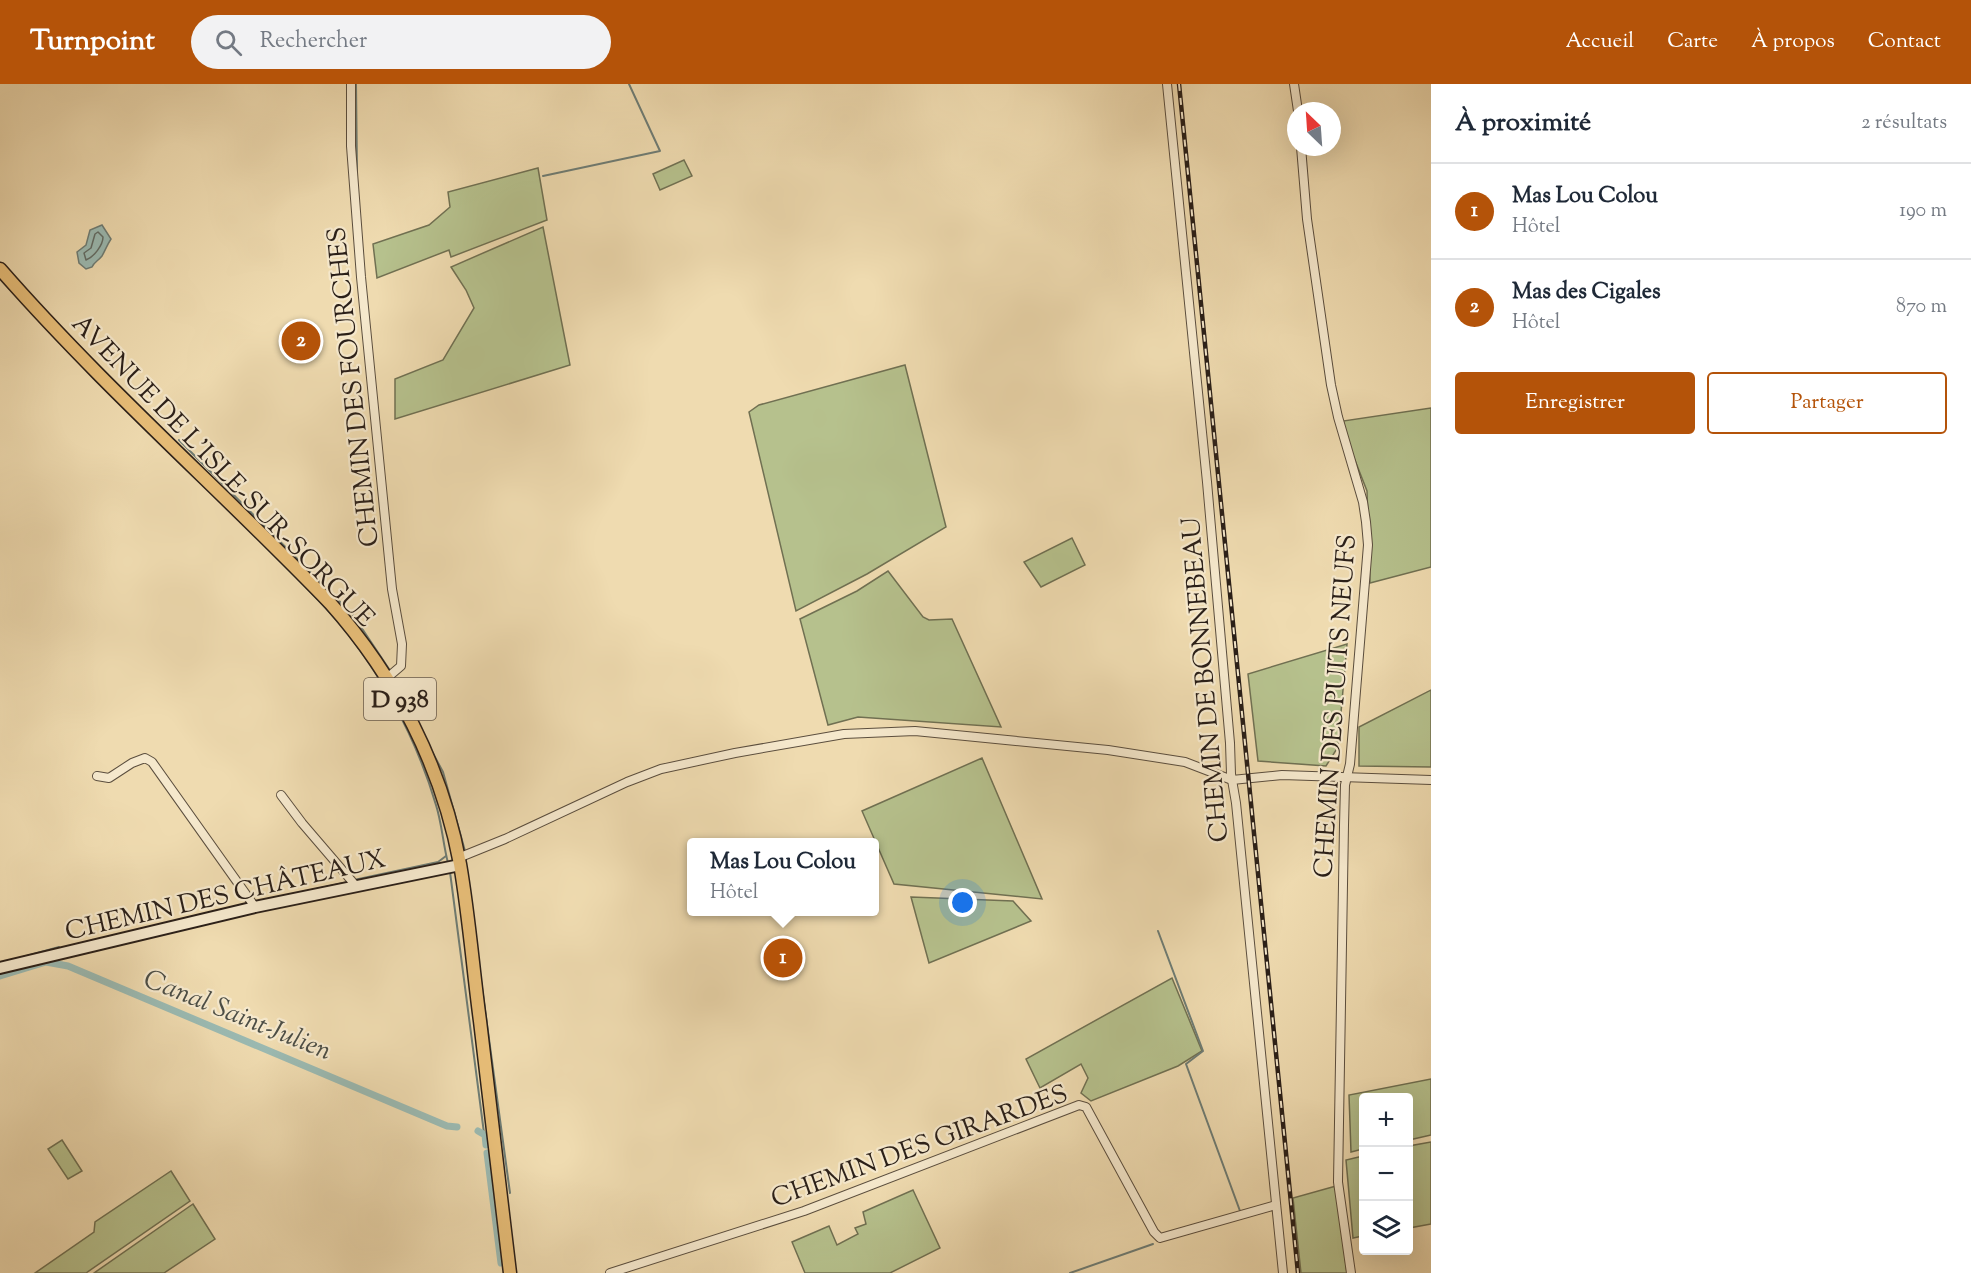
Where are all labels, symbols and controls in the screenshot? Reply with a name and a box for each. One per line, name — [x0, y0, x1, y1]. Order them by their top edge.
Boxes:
search box — [191, 15, 611, 69]
text: Turnpoint — [30, 22, 155, 62]
icon: search — [212, 26, 245, 59]
text: Rechercher — [260, 26, 367, 58]
text: Accueil — [1566, 27, 1634, 57]
text: Carte — [1667, 27, 1718, 57]
text: À propos — [1751, 27, 1835, 57]
text: Contact — [1868, 27, 1941, 57]
north arrow — [1287, 102, 1341, 156]
text: À proximité — [1455, 105, 1591, 142]
text: 2 résultats — [1861, 109, 1947, 138]
text: Mas Lou Colou — [1512, 181, 1658, 213]
text: 1 — [1471, 197, 1478, 226]
text: 190 m — [1899, 197, 1947, 226]
text: Hôtel — [1512, 213, 1560, 242]
street label: CHEMIN DES FOURCHES — [319, 225, 390, 549]
text: Mas des Cigales — [1512, 277, 1661, 309]
text: 2 — [1470, 293, 1479, 322]
text: 870 m — [1896, 293, 1947, 322]
street label: AVENUE DE L'ISLE-SUR-SORGUE — [62, 307, 382, 637]
text: Hôtel — [1512, 309, 1560, 338]
pin: 2 — [282, 318, 320, 364]
button: Enregistrer — [1455, 372, 1695, 434]
button: Partager — [1707, 372, 1947, 434]
street label: CHEMIN DE BONNEBEAU — [1174, 516, 1239, 844]
street label: CHEMIN DES PUITS NEUFS — [1306, 533, 1367, 879]
road number: D 938 — [364, 678, 436, 720]
popup — [687, 838, 879, 916]
street label: CHEMIN DES CHÂTEAUX — [62, 842, 389, 951]
text: Mas Lou Colou — [710, 847, 856, 879]
text: Hôtel — [710, 879, 758, 908]
your location — [948, 888, 977, 917]
pin: 1 — [764, 936, 802, 980]
water label: Canal Saint-Julien — [137, 961, 337, 1072]
street label: CHEMIN DES GIRARDES — [766, 1076, 1073, 1218]
map controls — [1359, 1093, 1413, 1255]
button: + — [1359, 1093, 1413, 1147]
button: − — [1359, 1147, 1413, 1201]
button: layers — [1359, 1201, 1413, 1255]

